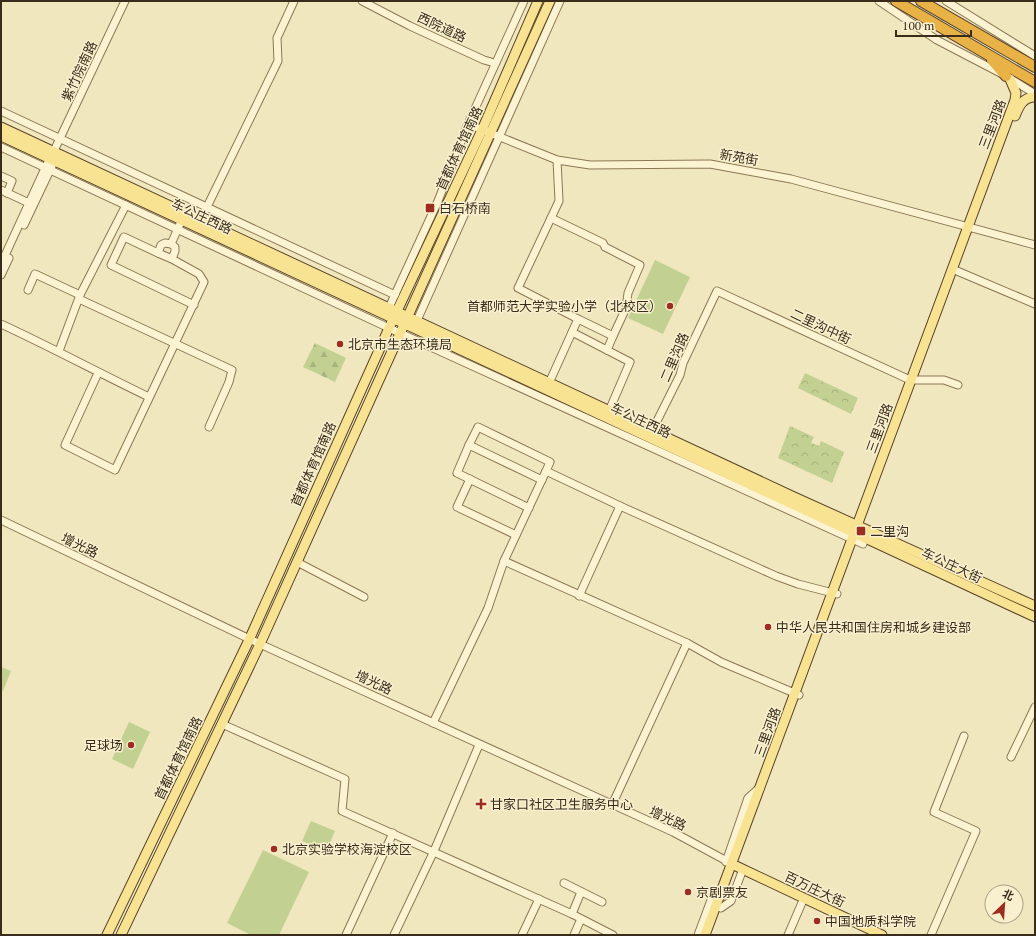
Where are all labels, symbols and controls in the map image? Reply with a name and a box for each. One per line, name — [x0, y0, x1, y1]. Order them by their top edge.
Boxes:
street label: 西院道路 — [415, 8, 469, 46]
scale bar — [896, 12, 971, 38]
text: 100 m — [902, 18, 935, 33]
street label: 紫竹院南路 — [57, 38, 101, 104]
street label: 三里河路 — [974, 96, 1010, 152]
street label: 首都体育馆南路 — [432, 103, 486, 193]
street label: 新苑街 — [718, 145, 760, 169]
street label: 车公庄西路 — [169, 194, 235, 238]
place label: 白石桥南 — [439, 199, 491, 217]
marker: 白石桥南 — [424, 202, 436, 214]
place label: 首都师范大学实验小学（北校区） — [467, 297, 662, 315]
marker: 首都师范大学实验小学（北校区） — [665, 301, 675, 311]
street label: 二里沟中街 — [788, 304, 854, 348]
street label: 二里沟路 — [656, 330, 692, 384]
place label: 北京市生态环境局 — [348, 335, 452, 353]
marker: 北京市生态环境局 — [335, 339, 345, 349]
street label: 车公庄西路 — [608, 398, 674, 442]
street label: 三里河路 — [862, 400, 896, 456]
street label: 首都体育馆南路 — [286, 419, 340, 509]
place label: 二里沟 — [870, 522, 909, 540]
marker: 二里沟 — [855, 525, 867, 537]
street label: 增光路 — [59, 528, 101, 562]
street label: 车公庄大街 — [919, 543, 985, 587]
place label: 中华人民共和国住房和城乡建设部 — [776, 618, 971, 636]
marker: 中华人民共和国住房和城乡建设部 — [763, 622, 773, 632]
street label: 增光路 — [353, 666, 395, 698]
street label: 三里河路 — [750, 704, 784, 760]
street label: 首都体育馆南路 — [150, 713, 206, 803]
place label: 足球场 — [84, 736, 123, 754]
marker: 足球场 — [126, 740, 136, 750]
place label: 甘家口社区卫生服务中心 — [490, 795, 633, 813]
marker: 甘家口社区卫生服务中心 — [475, 798, 487, 810]
street label: 增光路 — [647, 802, 689, 834]
place label: 北京实验学校海淀校区 — [282, 840, 412, 858]
marker: 北京实验学校海淀校区 — [269, 844, 279, 854]
street label: 百万庄大街 — [782, 867, 848, 911]
place label: 京剧票友 — [696, 883, 748, 901]
north arrow — [984, 884, 1024, 924]
text: 北 — [1000, 886, 1016, 904]
marker: 京剧票友 — [683, 887, 693, 897]
place label: 中国地质科学院 — [825, 912, 916, 930]
marker: 中国地质科学院 — [812, 916, 822, 926]

